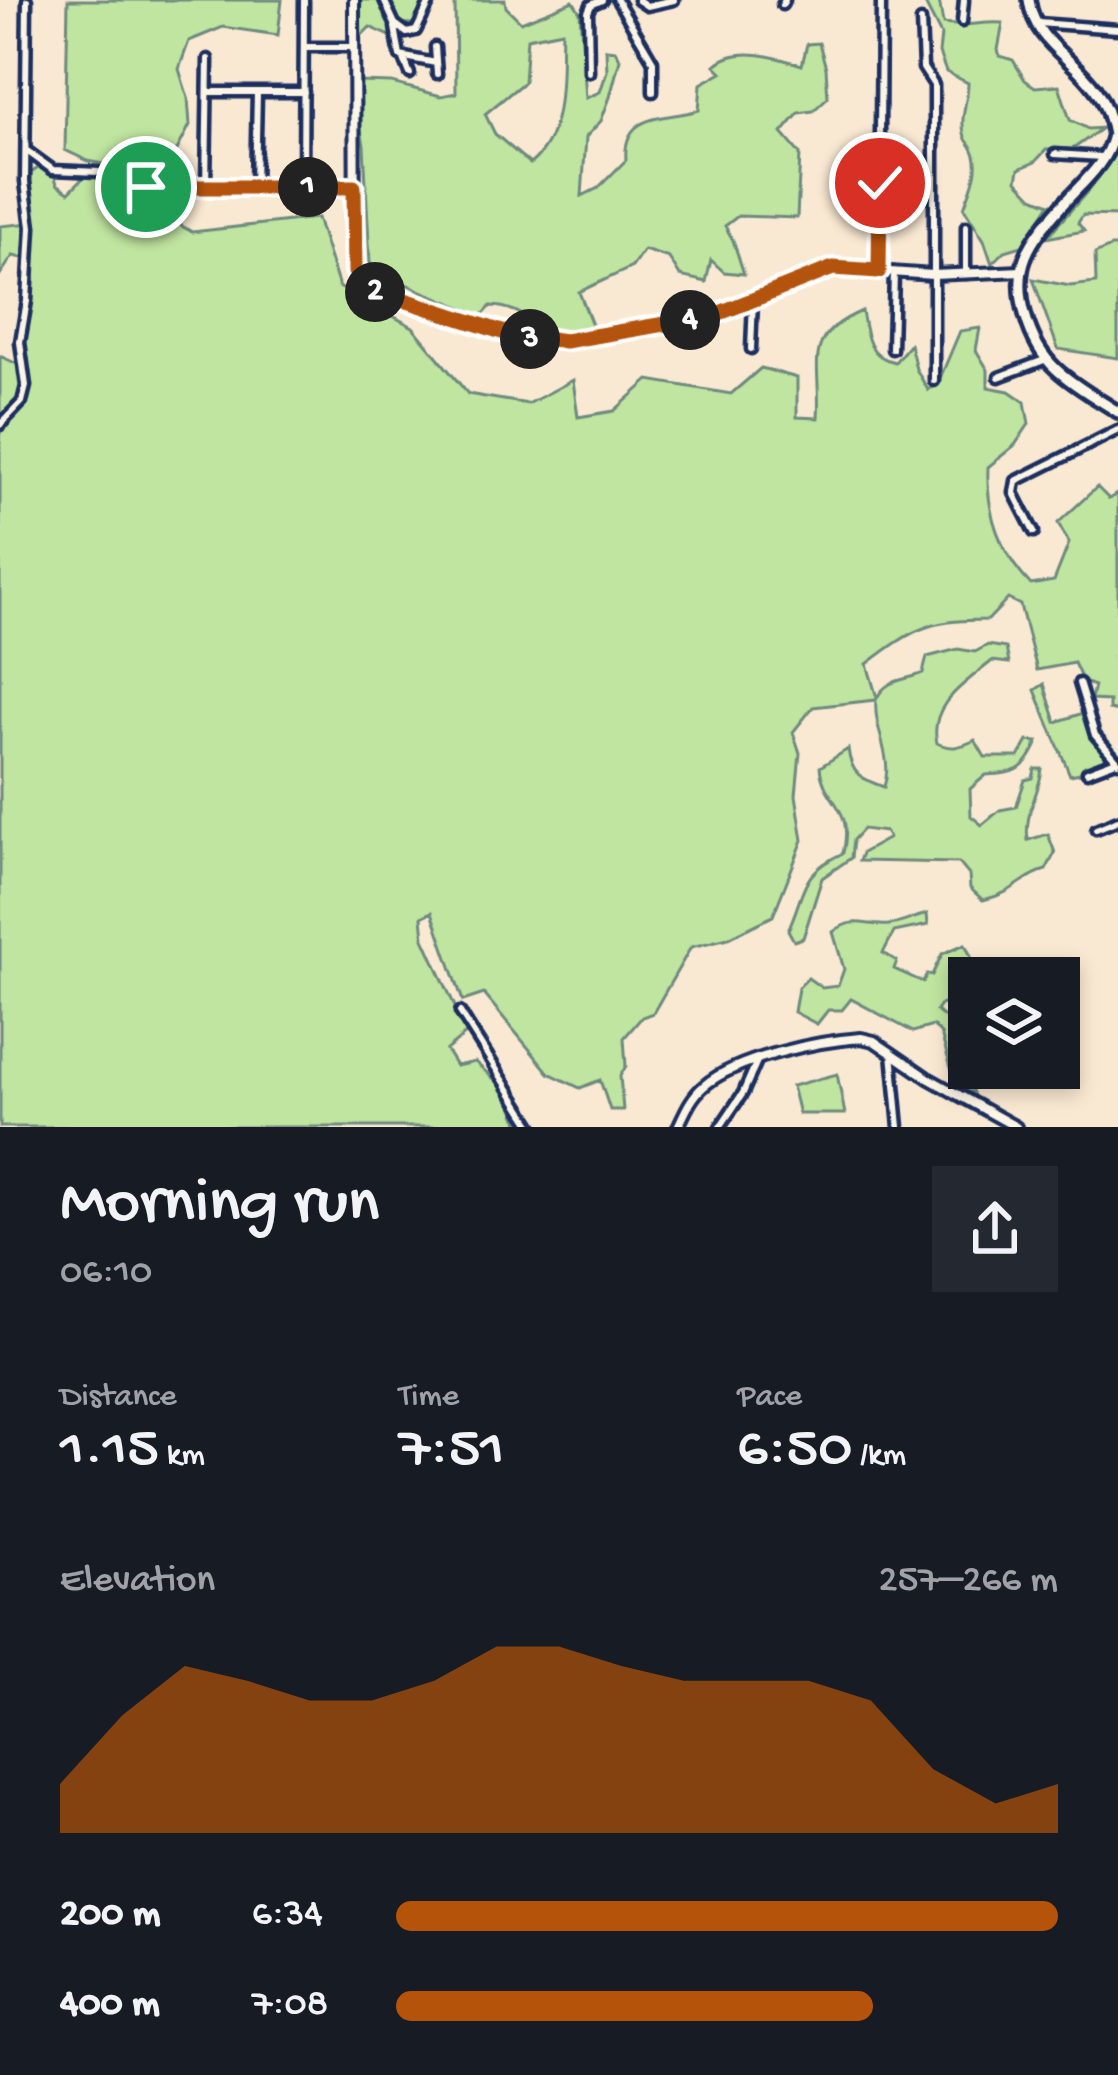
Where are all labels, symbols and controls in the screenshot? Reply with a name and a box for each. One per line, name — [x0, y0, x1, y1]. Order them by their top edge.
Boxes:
pin — [829, 132, 931, 234]
pin — [95, 136, 197, 238]
icon: check — [847, 150, 913, 216]
icon: arrive — [113, 154, 179, 220]
pin: 1 — [278, 157, 338, 217]
text: 1 — [301, 168, 315, 206]
pin: 2 — [345, 262, 405, 322]
text: 2 — [367, 273, 383, 311]
pin: 4 — [660, 290, 720, 350]
text: 4 — [682, 301, 698, 339]
pin: 3 — [500, 309, 560, 369]
text: 3 — [521, 320, 539, 358]
map controls — [948, 957, 1080, 1089]
button: layers — [948, 957, 1080, 1089]
button: share — [932, 1166, 1058, 1292]
text: Morning run — [60, 1167, 379, 1245]
text: 06:10 — [60, 1251, 152, 1297]
text: Distance — [60, 1379, 177, 1417]
text: Time — [399, 1379, 459, 1417]
text: Pace — [737, 1379, 802, 1417]
text: 1.15 — [60, 1417, 159, 1487]
text: 7:51 — [399, 1417, 504, 1487]
text: 6:50 — [737, 1417, 852, 1487]
text: km — [159, 1438, 205, 1476]
text: /km — [852, 1438, 906, 1476]
text: Elevation — [60, 1559, 215, 1605]
text: 257–266 m — [879, 1559, 1058, 1605]
text: 200 m — [60, 1893, 160, 1939]
text: 6:34 — [252, 1893, 323, 1939]
text: 400 m — [60, 1983, 160, 2029]
text: 7:08 — [252, 1983, 328, 2029]

